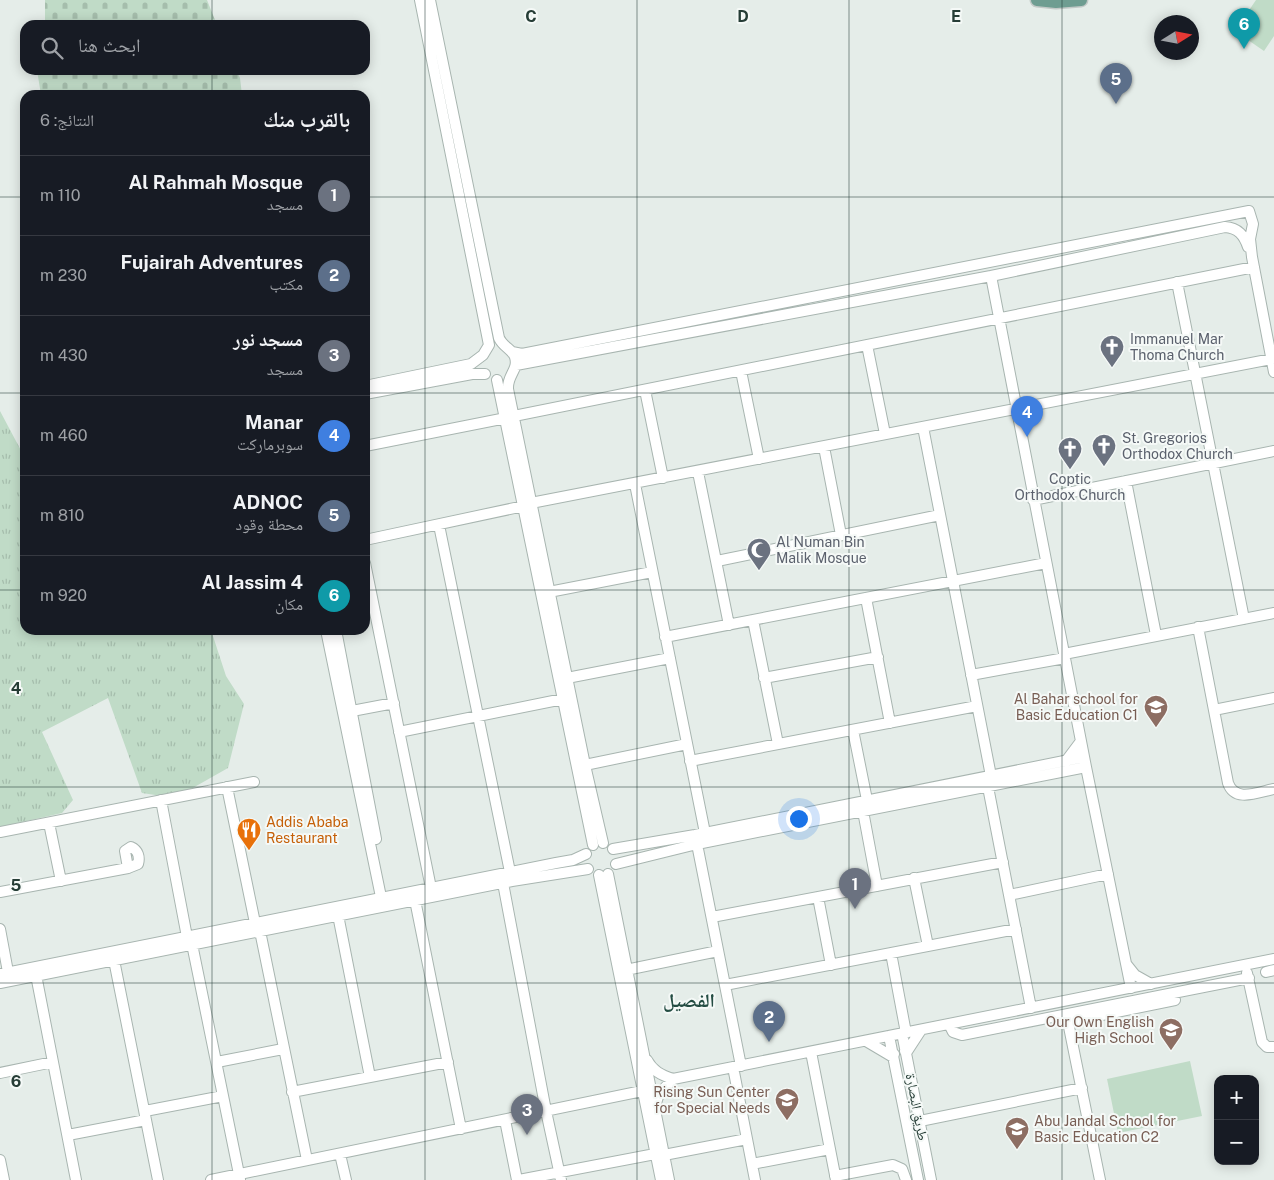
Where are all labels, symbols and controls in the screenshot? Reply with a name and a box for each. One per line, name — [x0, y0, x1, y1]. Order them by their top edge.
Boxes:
text: C — [525, 7, 537, 26]
text: D — [737, 7, 749, 26]
text: E — [951, 7, 961, 26]
pin: 6 — [1228, 8, 1260, 49]
north arrow — [1154, 15, 1199, 60]
search box — [20, 20, 370, 75]
icon: search — [38, 34, 66, 62]
text: ابحث هنا — [78, 34, 141, 56]
pin: 5 — [1100, 63, 1132, 104]
text: بالقرب منك — [263, 107, 350, 132]
text: النتائج: 6 — [40, 111, 94, 130]
text: Al Rahmah Mosque — [128, 171, 303, 193]
text: 110 m — [40, 186, 81, 205]
text: 1 — [331, 186, 337, 205]
text: مسجد — [267, 195, 303, 214]
text: Fujairah Adventures — [120, 251, 303, 273]
text: 230 m — [40, 266, 87, 285]
text: 2 — [329, 266, 339, 285]
text: مكتب — [270, 275, 303, 294]
text: مسجد نور — [233, 328, 303, 350]
place label: Immanuel Mar Thoma Church — [1130, 331, 1224, 363]
church icon: Immanuel Mar Thoma Church — [1099, 334, 1125, 368]
text: 430 m — [40, 346, 88, 365]
text: 3 — [329, 346, 339, 365]
text: مسجد — [267, 360, 303, 379]
pin: 4 — [1011, 396, 1043, 437]
text: Manar — [245, 411, 303, 433]
text: 460 m — [40, 426, 87, 445]
text: 4 — [329, 426, 339, 445]
place label: St. Gregorios Orthodox Church — [1122, 430, 1233, 462]
church icon: St. Gregorios Orthodox Church — [1091, 433, 1117, 467]
text: سوبرماركت — [237, 435, 303, 454]
church icon: Coptic Orthodox Church — [1057, 436, 1083, 470]
place label: Coptic Orthodox Church — [1015, 471, 1125, 503]
text: ADNOC — [233, 491, 303, 513]
text: 810 m — [40, 506, 84, 525]
text: 5 — [329, 506, 339, 525]
text: محطة وقود — [236, 515, 303, 534]
place label: Al Numan Bin Malik Mosque — [776, 534, 867, 566]
mosque icon: Al Numan Bin Malik Mosque — [746, 537, 772, 571]
text: Al Jassim 4 — [201, 571, 303, 593]
text: 920 m — [40, 586, 87, 605]
text: 6 — [329, 586, 339, 605]
text: مكان — [275, 595, 303, 614]
text: 4 — [11, 679, 22, 698]
place label: Al Bahar school for Basic Education C1 — [1014, 691, 1138, 723]
school or university icon: Al Bahar school for Basic Education C1 — [1143, 694, 1169, 728]
your location — [786, 806, 812, 832]
place label: Addis Ababa Restaurant — [266, 814, 348, 846]
restaurant icon: Addis Ababa Restaurant — [236, 817, 262, 851]
pin: 1 — [839, 868, 871, 909]
text: 5 — [11, 876, 22, 895]
district label: الفصيل — [663, 989, 715, 1012]
pin: 2 — [753, 1001, 785, 1042]
place label: Our Own English High School — [1046, 1014, 1154, 1046]
school or university icon: Our Own English High School — [1158, 1017, 1184, 1051]
text: 6 — [11, 1072, 21, 1091]
street label: طريق البصارة — [901, 1072, 931, 1142]
map controls — [1214, 1075, 1259, 1165]
button: + — [1214, 1075, 1259, 1120]
place label: Rising Sun Center for Special Needs — [653, 1084, 770, 1116]
school or university icon: Rising Sun Center for Special Needs — [774, 1087, 800, 1121]
pin: 3 — [511, 1094, 543, 1135]
place label: Abu Jandal School for Basic Education C2 — [1034, 1113, 1176, 1145]
school or university icon: Abu Jandal School for Basic Education C2 — [1004, 1116, 1030, 1150]
button: − — [1214, 1120, 1259, 1165]

